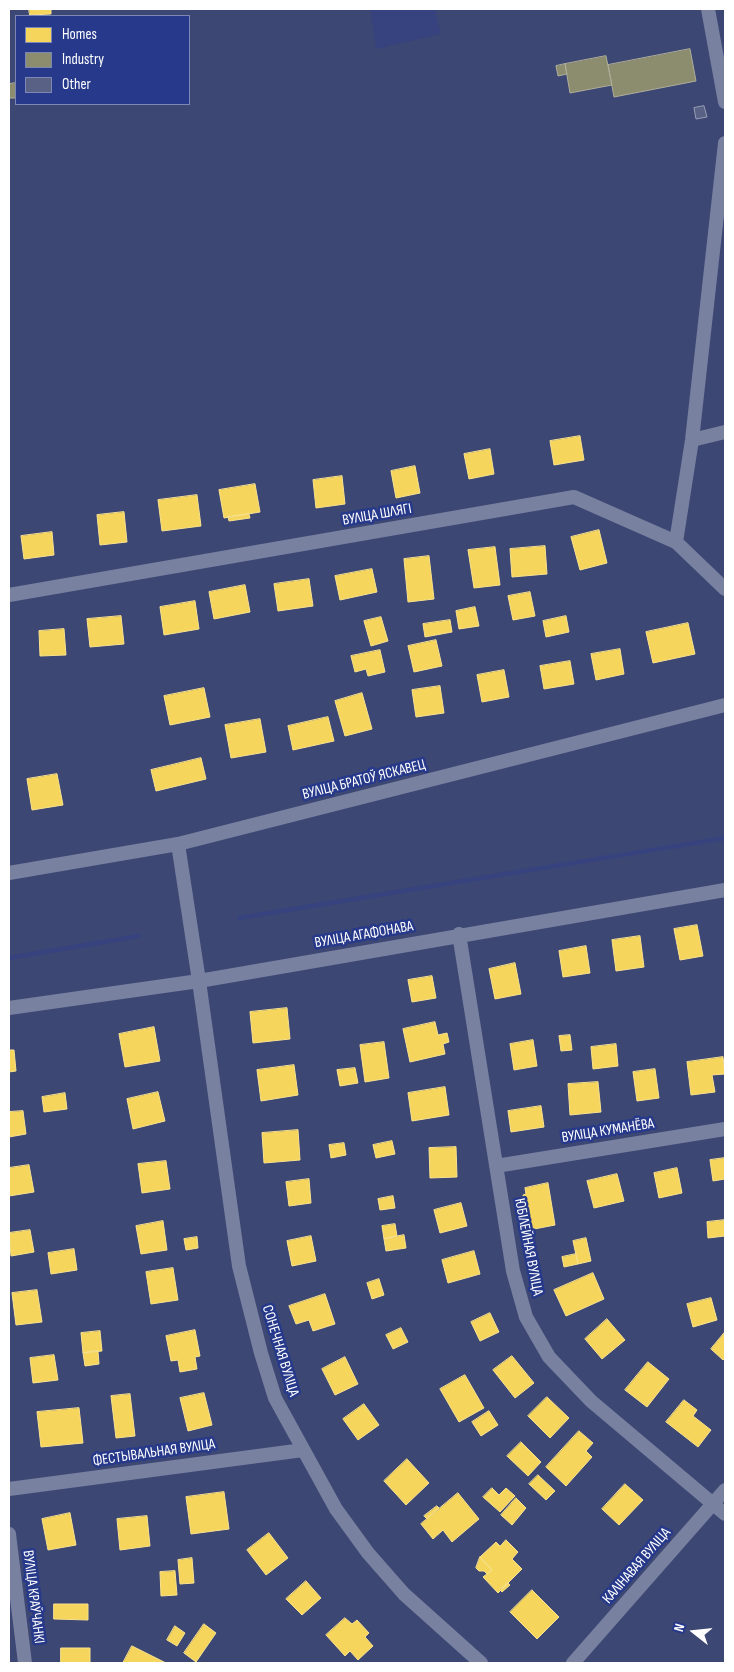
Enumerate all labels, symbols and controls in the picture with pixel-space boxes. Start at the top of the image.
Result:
legend [15,15,190,105]
text: Homes [62,25,97,44]
text: Industry [62,50,104,69]
text: Other [62,75,91,94]
street label: ВУЛІЦА ШЛЯГІ [341,500,413,530]
street label: ВУЛІЦА БРАТОЎ ЯСКАВЕЦ [301,756,427,804]
street label: ВУЛІЦА АГАФОНАВА [313,917,415,953]
street label: ВУЛІЦА КУМАНЁВА [560,1115,656,1147]
street label: ЮБІЛЕЙНАЯ ВУЛІЦА [510,1197,546,1297]
street label: СОНЕЧНАЯ ВУЛІЦА [258,1303,302,1399]
street label: ФЕСТЫВАЛЬНАЯ ВУЛІЦА [92,1435,216,1471]
street label: КАЛІНАВАЯ ВУЛІЦА [599,1524,675,1608]
street label: ВУЛІЦА КРАЎЧАНКІ [18,1549,48,1645]
north arrow [669,1607,719,1657]
text: N [670,1622,688,1634]

